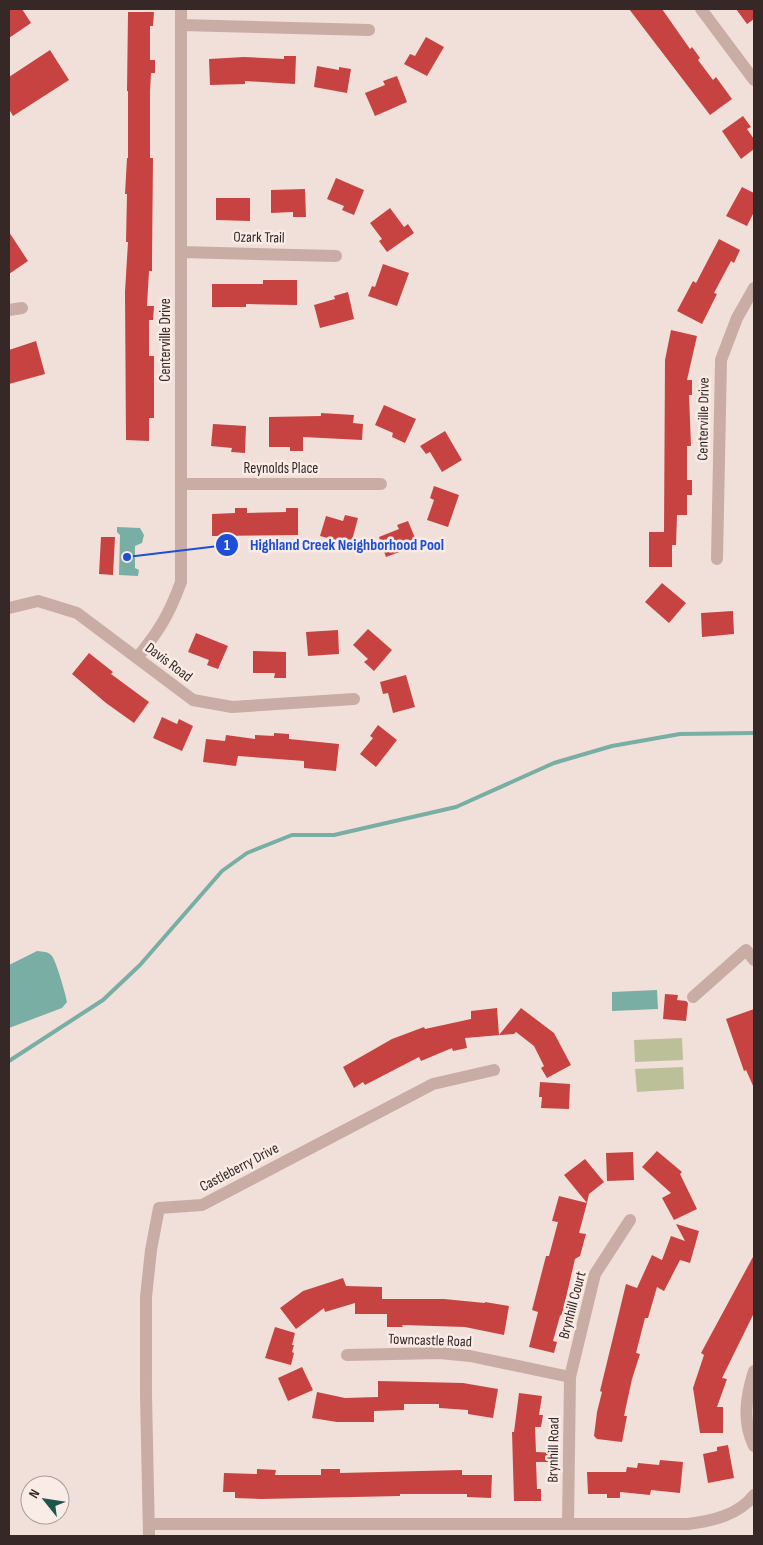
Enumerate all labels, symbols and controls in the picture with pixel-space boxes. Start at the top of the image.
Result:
street label: Ozark Trail [233,228,285,247]
street label: Centerville Drive [156,298,175,382]
street label: Centerville Drive [693,377,714,461]
street label: Reynolds Place [244,459,318,478]
callout: Highland Creek Neighborhood Pool [215,529,454,560]
text: 1 [224,536,230,555]
text: Highland Creek Neighborhood Pool [250,536,444,555]
street label: Davis Road [141,638,196,686]
street label: Castleberry Drive [196,1139,282,1196]
street label: Brynhill Court [554,1269,591,1341]
street label: Towncastle Road [388,1330,472,1351]
street label: Brynhill Road [543,1417,564,1483]
north arrow [20,1475,70,1525]
text: N [25,1486,43,1501]

